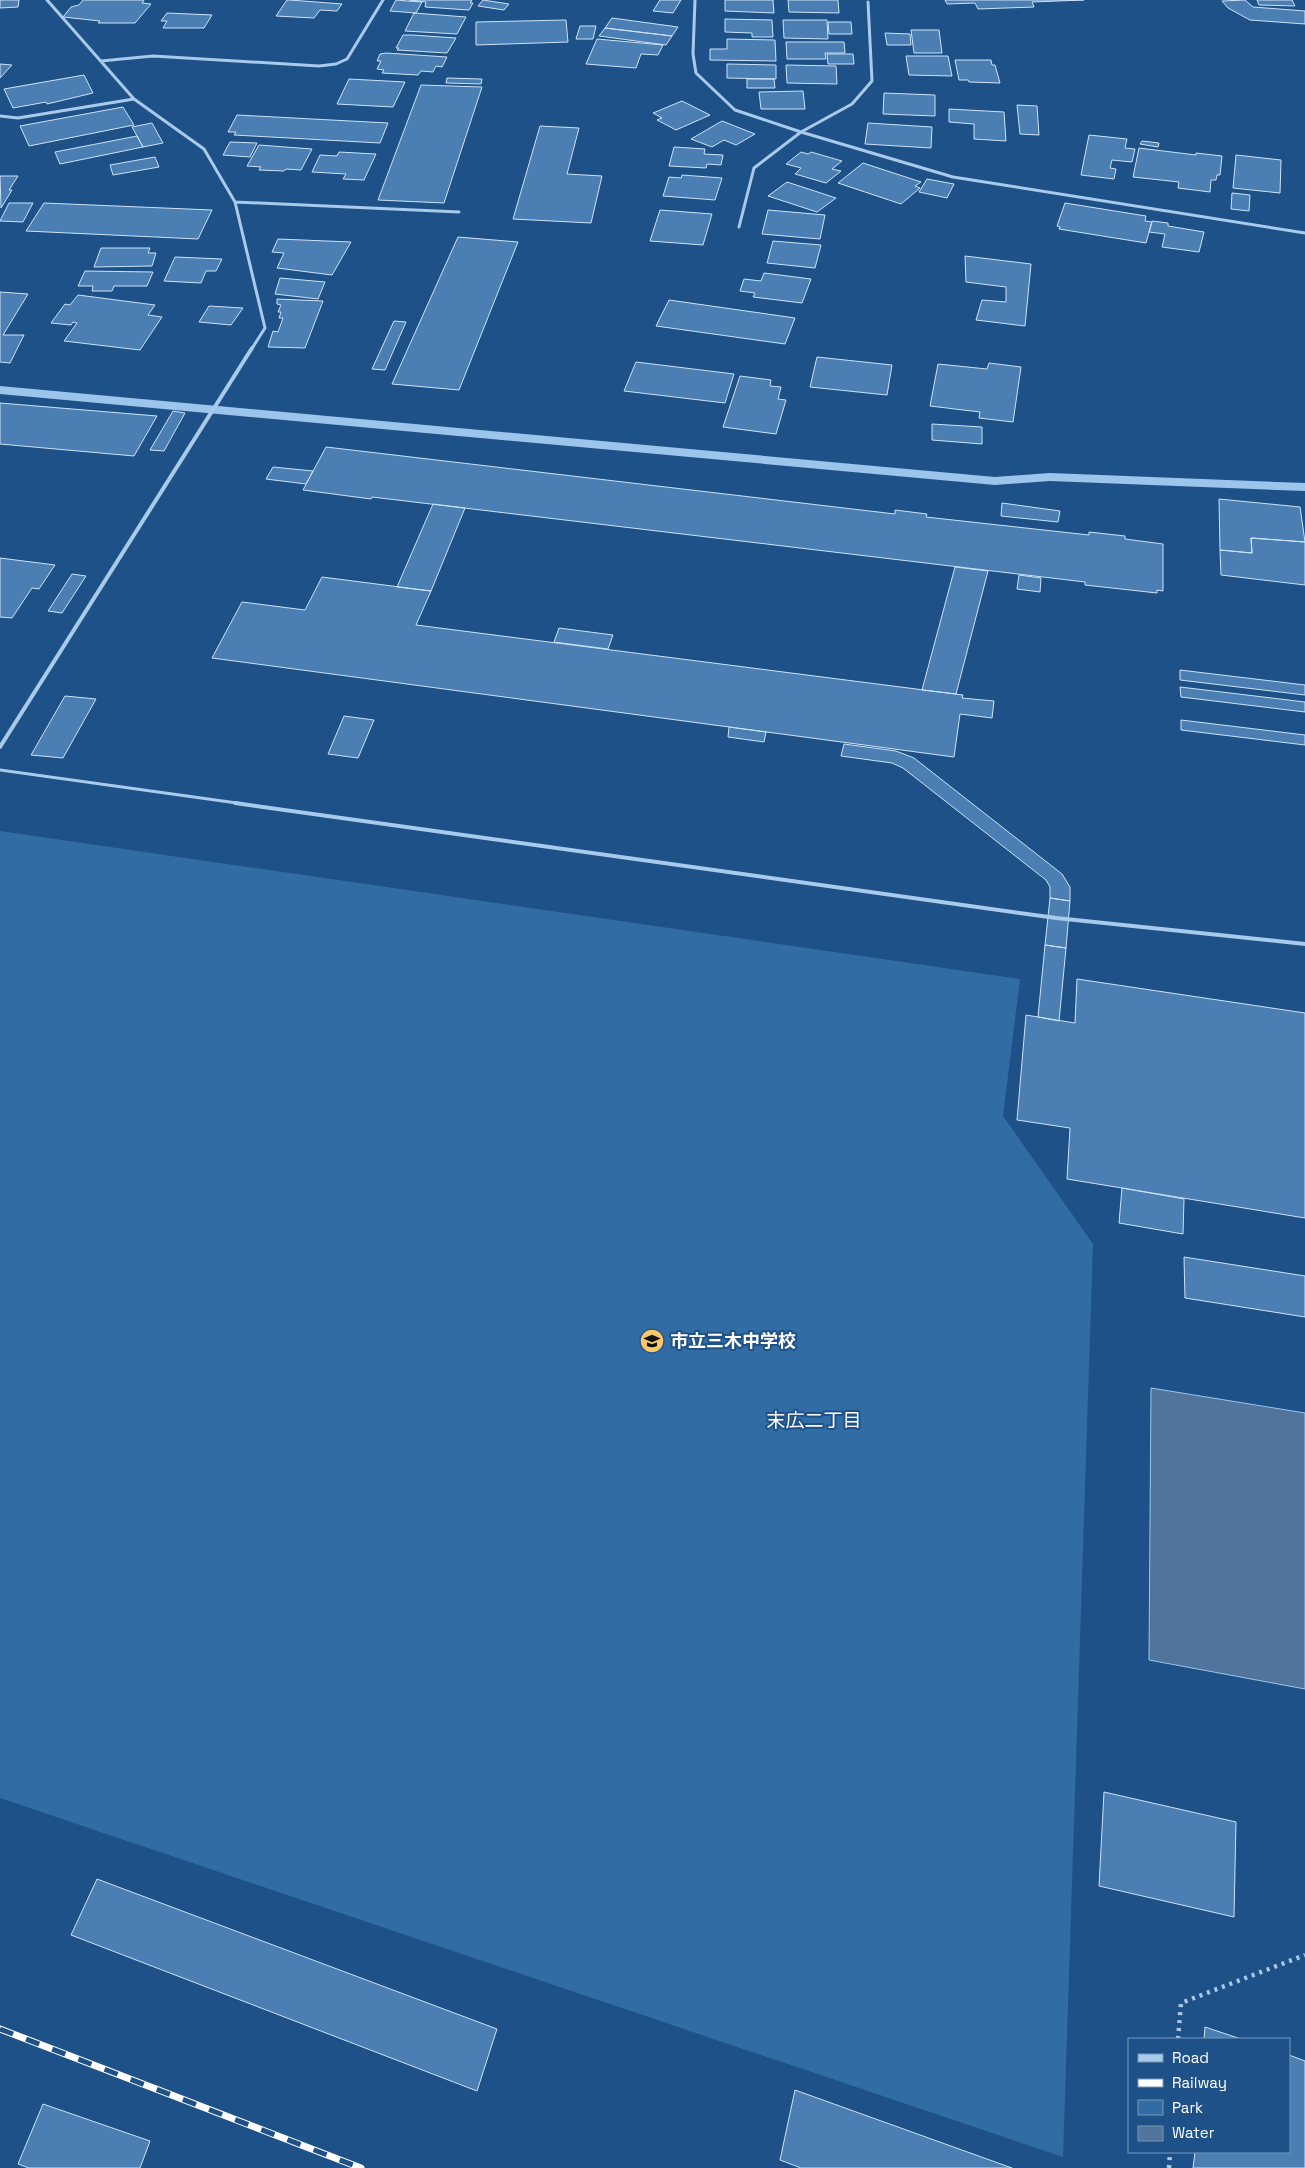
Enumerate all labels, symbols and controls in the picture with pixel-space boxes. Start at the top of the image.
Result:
school or university icon: 市立三木中学校 [639,1328,665,1354]
place label: 市立三木中学校 [670,1329,796,1352]
district label: 末広二丁目 [766,1408,862,1433]
legend [1128,2038,1290,2153]
text: Road [1172,2048,1209,2067]
text: Railway [1172,2073,1227,2092]
text: Park [1172,2098,1203,2117]
text: Water [1172,2123,1215,2142]

